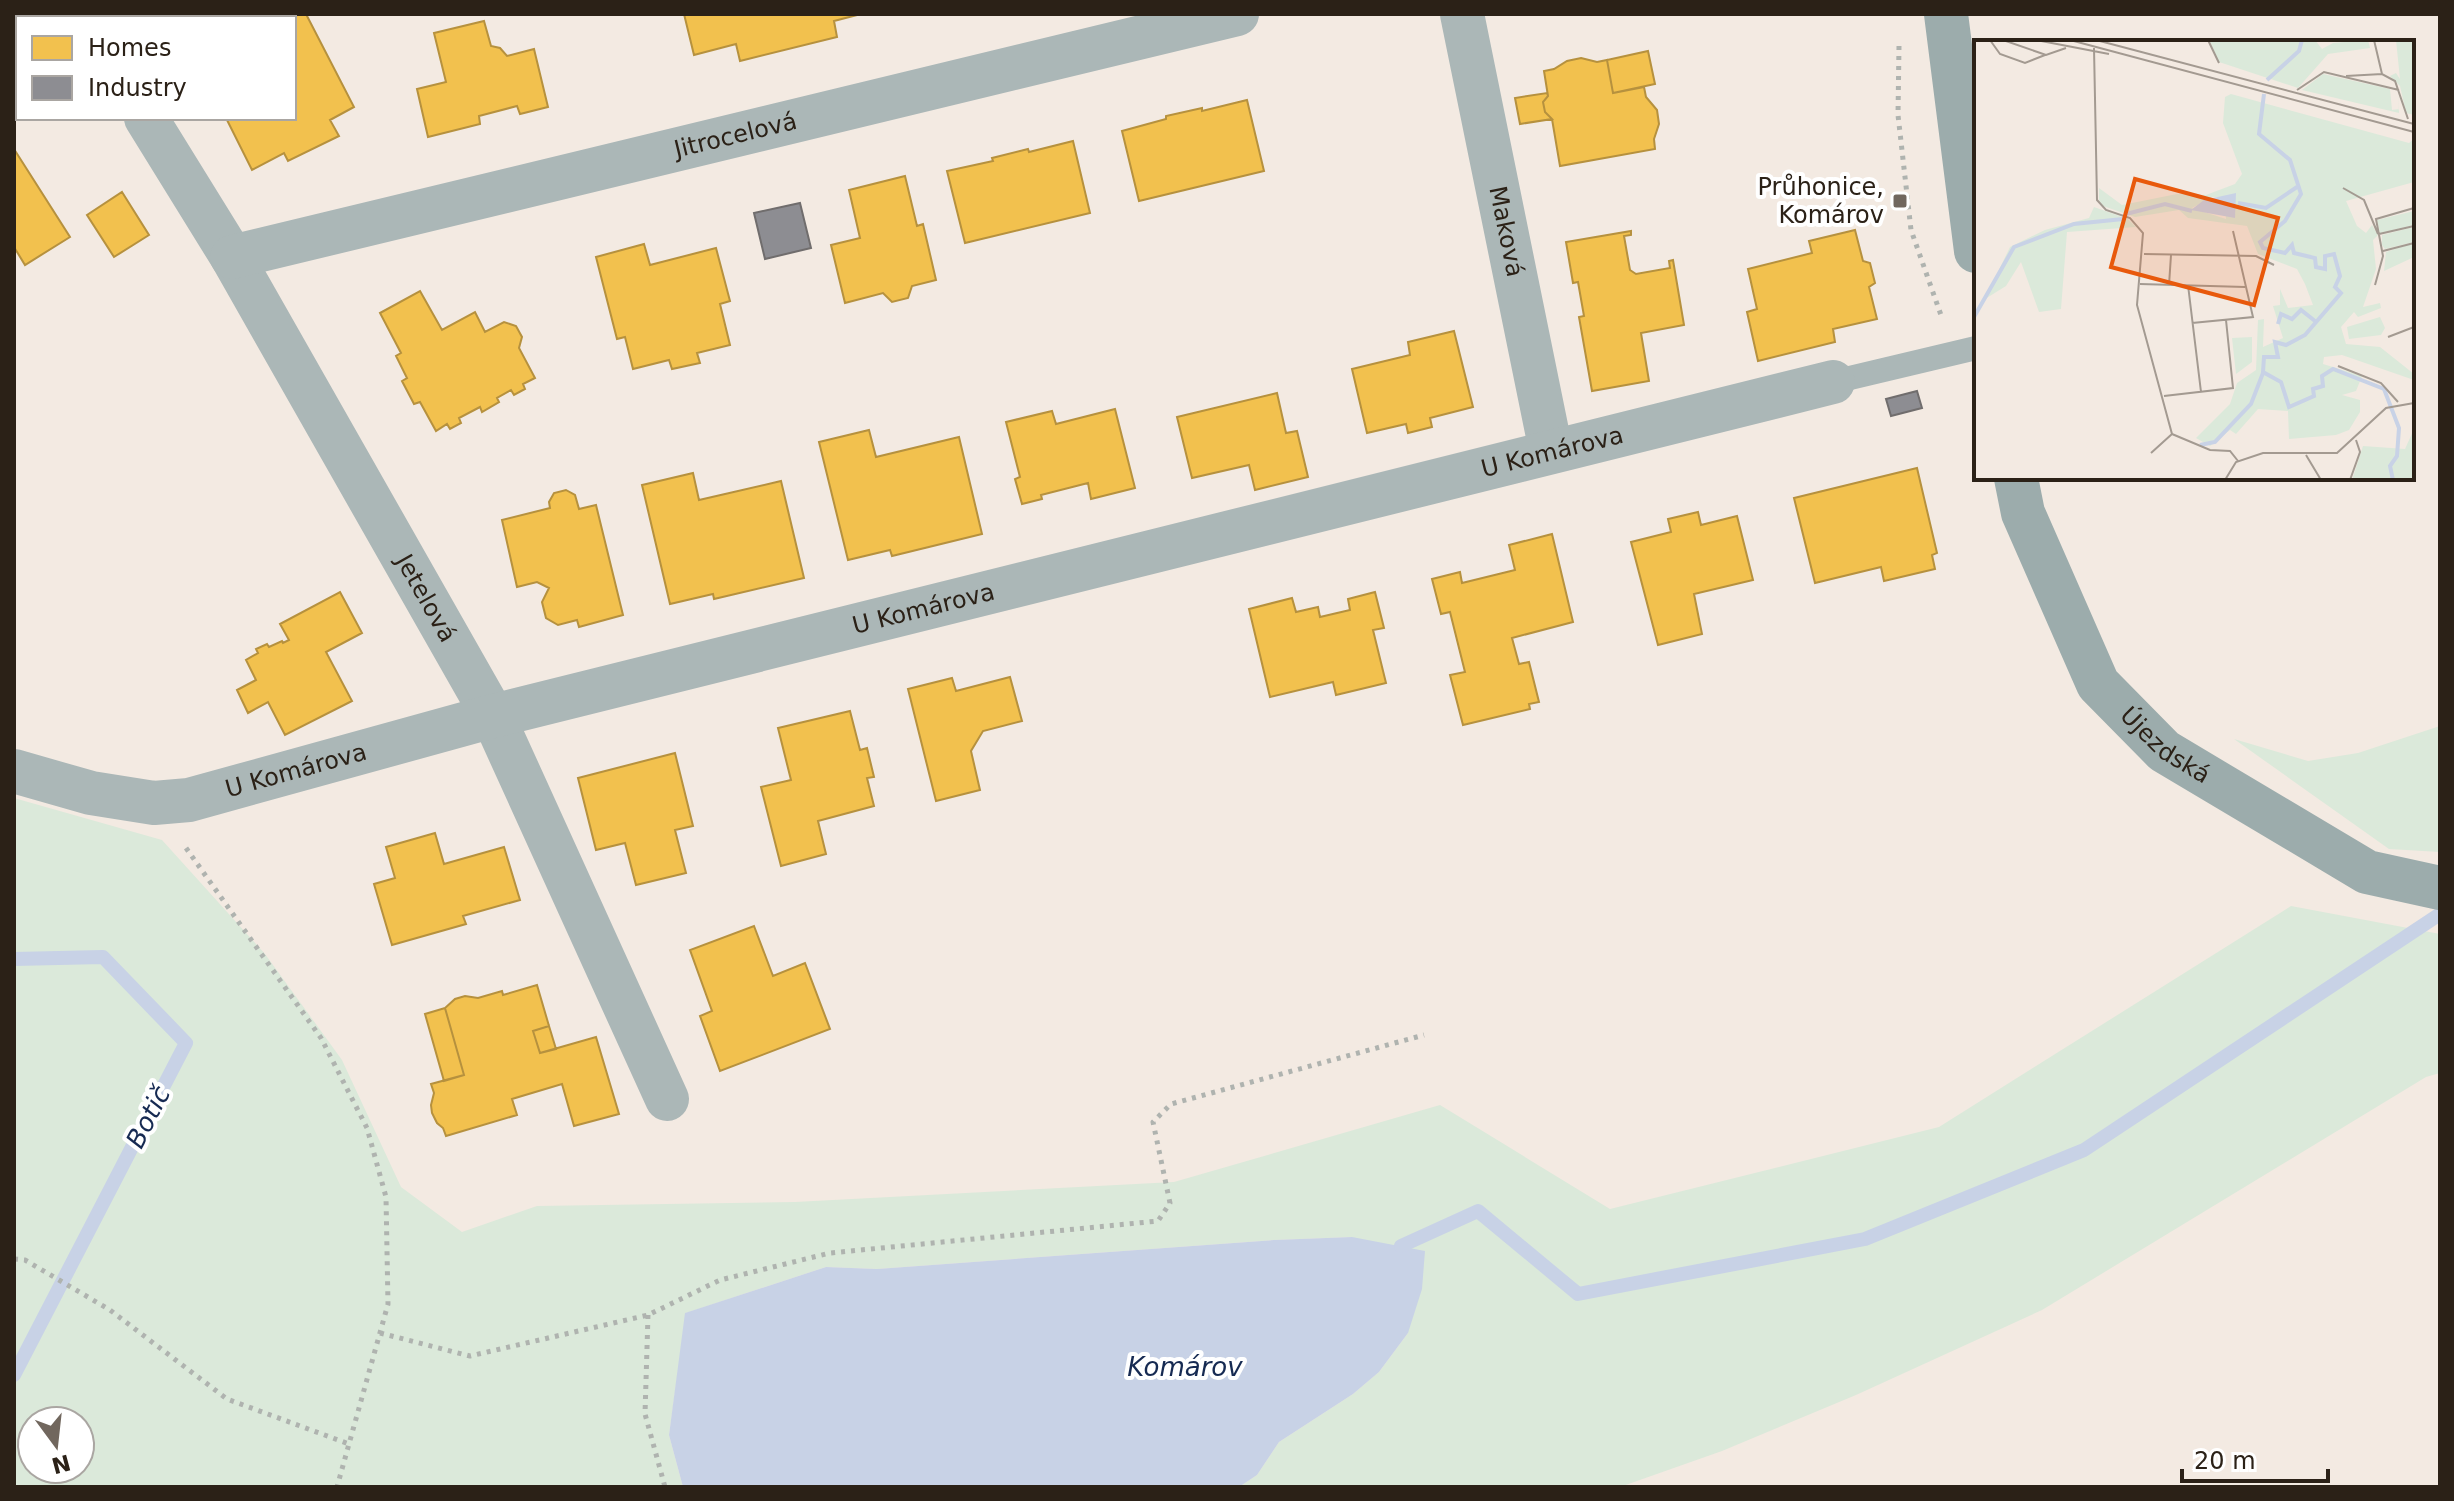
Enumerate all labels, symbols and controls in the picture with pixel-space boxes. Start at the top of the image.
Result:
legend [16,16,296,120]
text: Homes [88,34,171,62]
inset map [1974,40,2414,480]
text: Industry [88,74,187,102]
street label: Jitrocelová [669,107,800,164]
place label: Průhonice, Komárov [1758,173,1884,229]
street label: Maková [1483,184,1529,279]
marker: Průhonice, Komárov [1891,192,1909,210]
street label: U Komárova [1478,421,1626,483]
street label: Jetelová [389,548,462,647]
street label: U Komárova [849,578,997,640]
street label: Újezdská [2115,700,2215,789]
street label: U Komárova [222,738,370,803]
water label: Botič [120,1080,177,1153]
water label: Komárov [1127,1352,1243,1382]
north arrow [16,1405,96,1485]
scale bar [2182,1433,2328,1483]
text: 20 m [2194,1447,2256,1475]
text: N [49,1449,73,1478]

